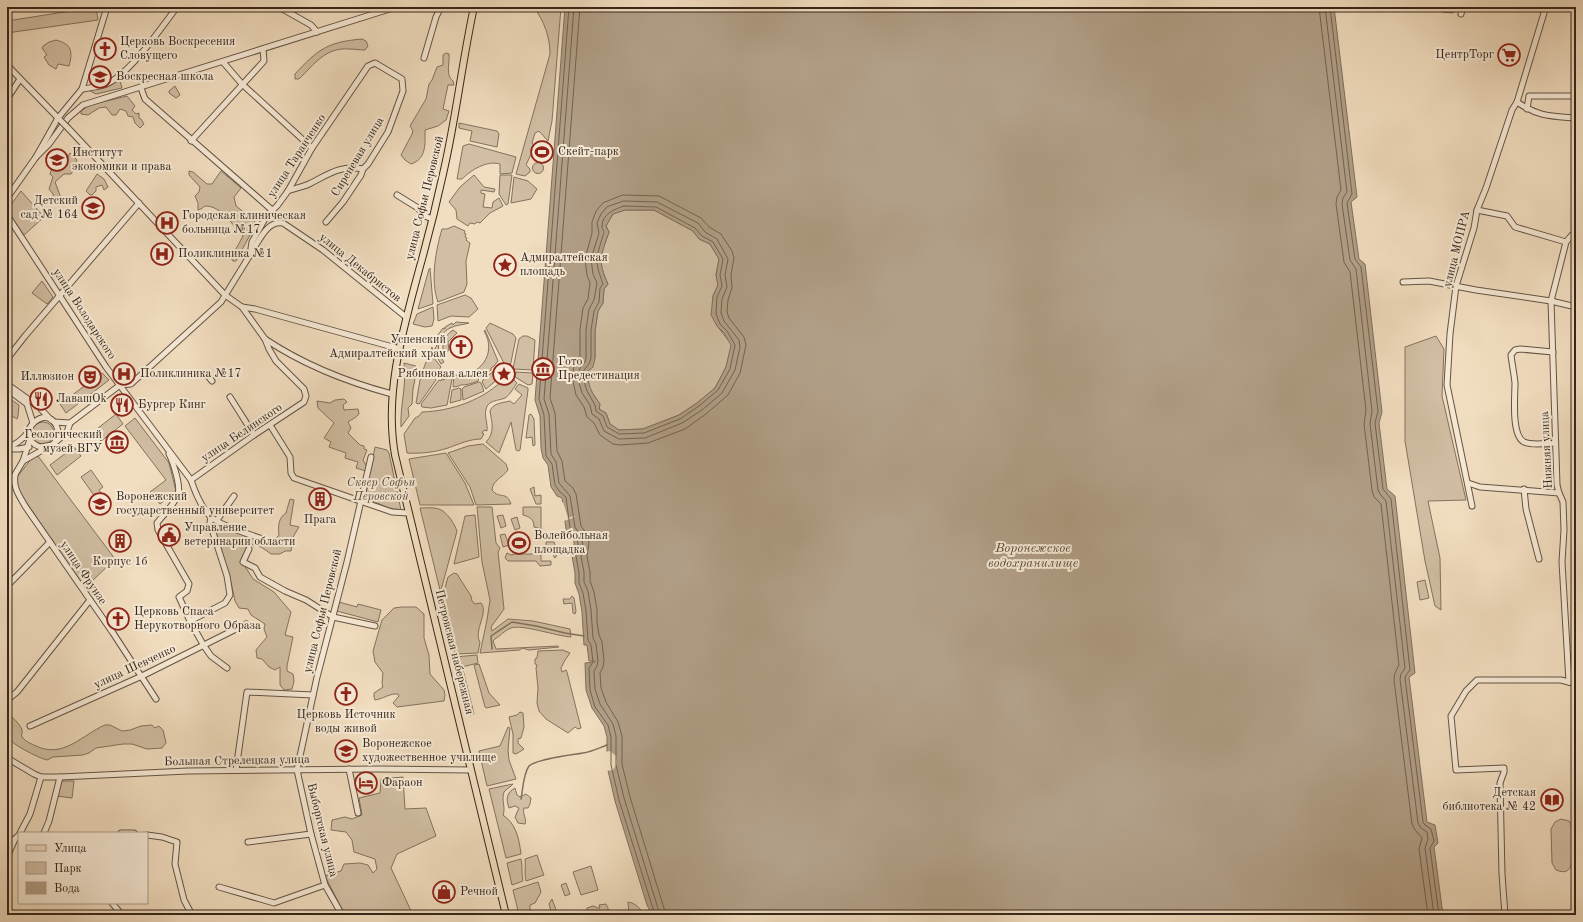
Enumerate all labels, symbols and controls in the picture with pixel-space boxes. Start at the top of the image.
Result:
church icon: Церковь Воскресения Словущего [92,36,118,62]
place label: Церковь Воскресения Словущего [120,36,235,62]
supermarket icon: ЦентрТорг [1496,42,1522,68]
place label: ЦентрТорг [1435,49,1494,61]
school or university icon: Воскресная школа [87,64,113,90]
place label: Воскресная школа [116,71,214,83]
street label: улица Таранченко [266,112,328,200]
street label: Сиреневая улица [330,115,386,199]
street label: улица Софьи Перовской [404,135,446,261]
sports icon: Скейт-парк [529,139,555,165]
place label: Скейт-парк [558,146,619,158]
school or university icon: Институт экономики и права [44,147,70,173]
place label: Институт экономики и права [72,147,171,173]
place label: Детский сад № 164 [21,195,78,221]
school or university icon: Детский сад № 164 [80,195,106,221]
street label: улица МОПРА [1442,209,1472,289]
hospital icon: Городская клиническая больница №17 [154,210,180,236]
place label: Городская клиническая больница №17 [182,210,306,236]
street label: улица Декабристов [317,231,403,305]
hospital icon: Поликлиника №1 [149,241,175,267]
place label: Поликлиника №1 [178,248,273,260]
place icon: Адмиралтейская площадь [492,252,518,278]
place label: Адмиралтейская площадь [520,252,608,278]
street label: улица Володарского [50,266,118,362]
place label: Успенский Адмиралтейский храм [329,334,446,360]
church icon: Успенский Адмиралтейский храм [448,334,474,360]
museum icon: Гото Предестинация [530,356,556,382]
place label: Гото Предестинация [558,356,640,382]
hospital icon: Поликлиника №17 [111,361,137,387]
place icon: Рябиновая аллея [491,361,517,387]
theatre icon: Иллюзион [77,364,103,390]
place label: Поликлиника №17 [140,368,242,380]
place label: Рябиновая аллея [398,368,488,380]
place label: Иллюзион [21,371,74,383]
restaurant icon: ЛавашOk [28,386,54,412]
restaurant icon: Бургер Кинг [109,392,135,418]
place label: ЛавашOk [56,393,107,405]
place label: Бургер Кинг [138,399,206,411]
street label: улица Белинского [199,401,285,465]
street label: Нижняя улица [1539,411,1555,489]
place label: Геологический музей ВГУ [24,429,102,455]
museum icon: Геологический музей ВГУ [104,429,130,455]
park label: Сквер Софьи Перовской [347,477,415,503]
building icon: Прага [307,486,333,512]
school or university icon: Воронежский государственный университет [87,491,113,517]
place label: Воронежский государственный университет [116,491,274,517]
place label: Прага [304,514,336,526]
public building icon: Управление ветеринарии области [156,522,182,548]
place label: Управление ветеринарии области [184,522,295,548]
building icon: Корпус 1б [107,528,133,554]
sports icon: Волейбольная площадка [506,530,532,556]
place label: Волейбольная площадка [534,530,608,556]
street label: улица Фрунзе [57,539,109,607]
water label: Воронежское водохранилище [988,542,1078,570]
street label: улица Софьи Перовской [302,548,344,674]
place label: Корпус 1б [93,556,147,568]
street label: Петровская набережная [433,588,475,716]
church icon: Церковь Спаса Нерукотворного Образа [105,606,131,632]
place label: Церковь Спаса Нерукотворного Образа [134,606,261,632]
street label: улица Шевченко [92,643,178,691]
church icon: Церковь Источник воды живой [333,681,359,707]
place label: Церковь Источник воды живой [296,709,396,735]
school or university icon: Воронежское художественное училище [333,738,359,764]
place label: Воронежское художественное училище [362,738,497,764]
street label: Большая Стрелецкая улица [164,754,310,768]
hotel icon: Фараон [353,770,379,796]
place label: Фараон [382,777,423,789]
street label: Выборгская улица [305,782,339,878]
place label: Детская библиотека № 42 [1443,787,1536,813]
library icon: Детская библиотека № 42 [1539,787,1565,813]
legend [18,832,148,904]
text: Улица [54,843,87,855]
text: Парк [54,863,82,875]
shop icon: Речной [431,879,457,905]
text: Вода [54,883,80,895]
place label: Речной [460,886,498,898]

